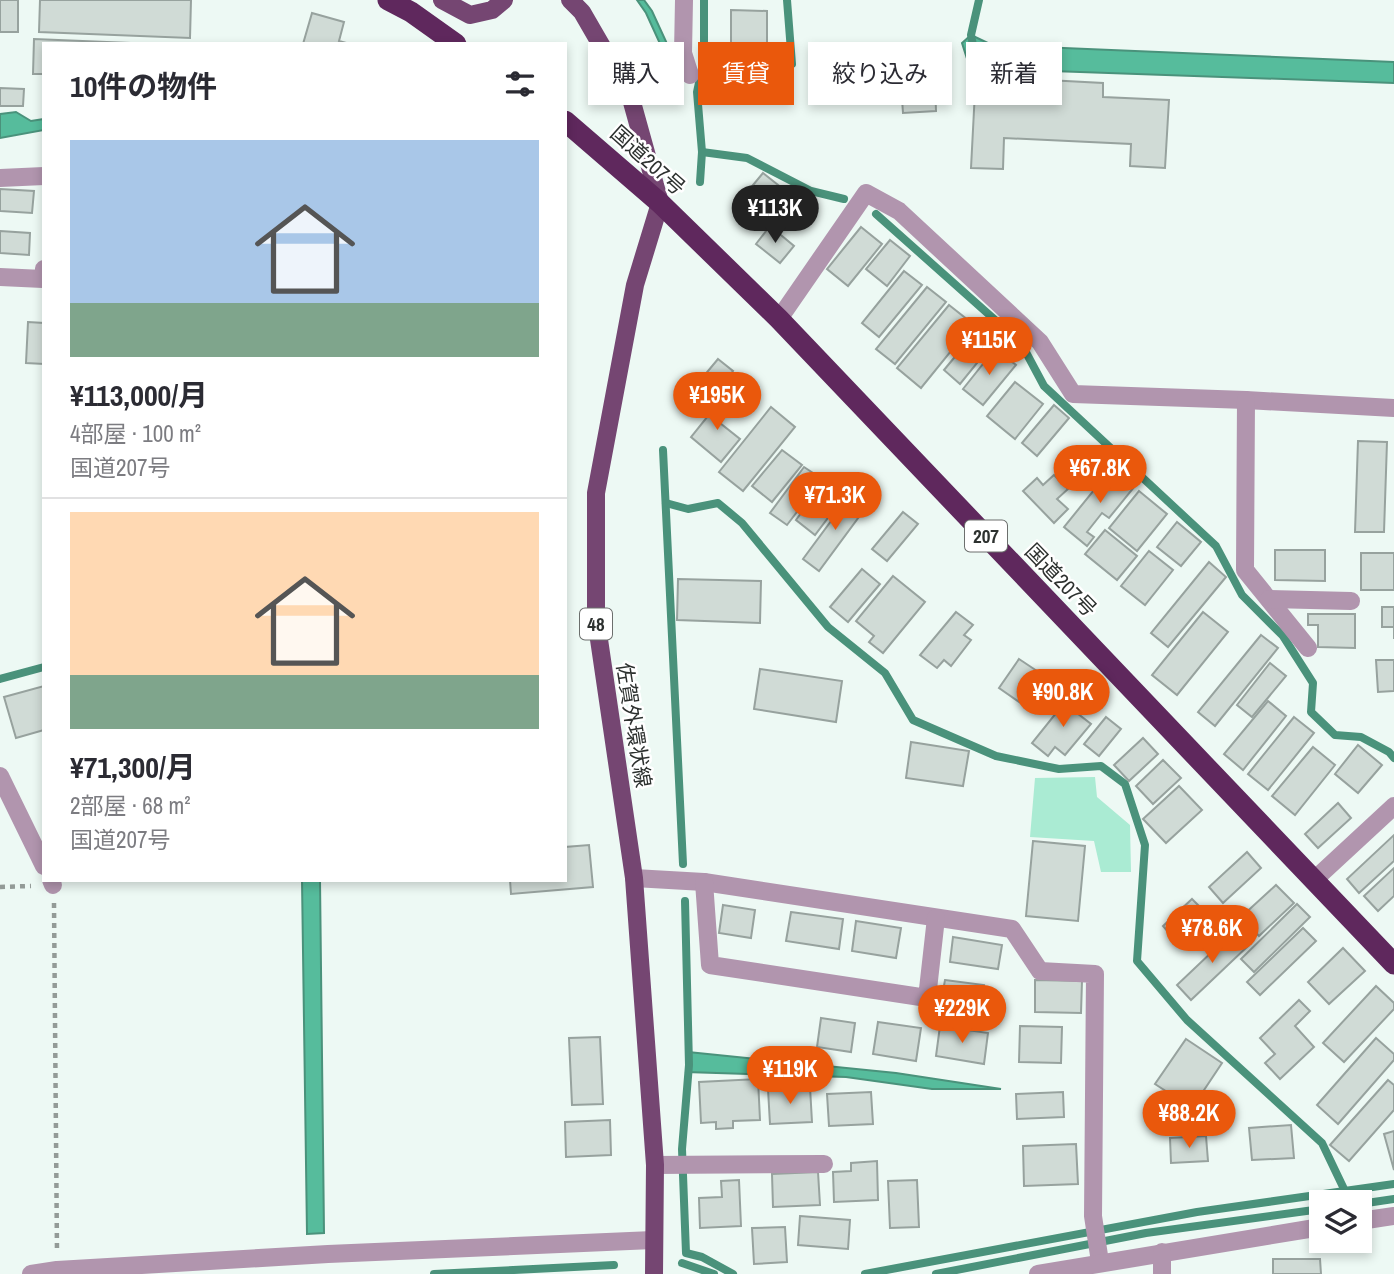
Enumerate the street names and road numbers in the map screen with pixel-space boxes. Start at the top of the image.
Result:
street label: 国道207号 [604,119,692,201]
road number: 207 [965,520,1007,552]
street label: 国道207号 [1019,537,1103,623]
road number: 48 [580,608,612,639]
street label: 佐賀外環状線 [610,661,658,789]

